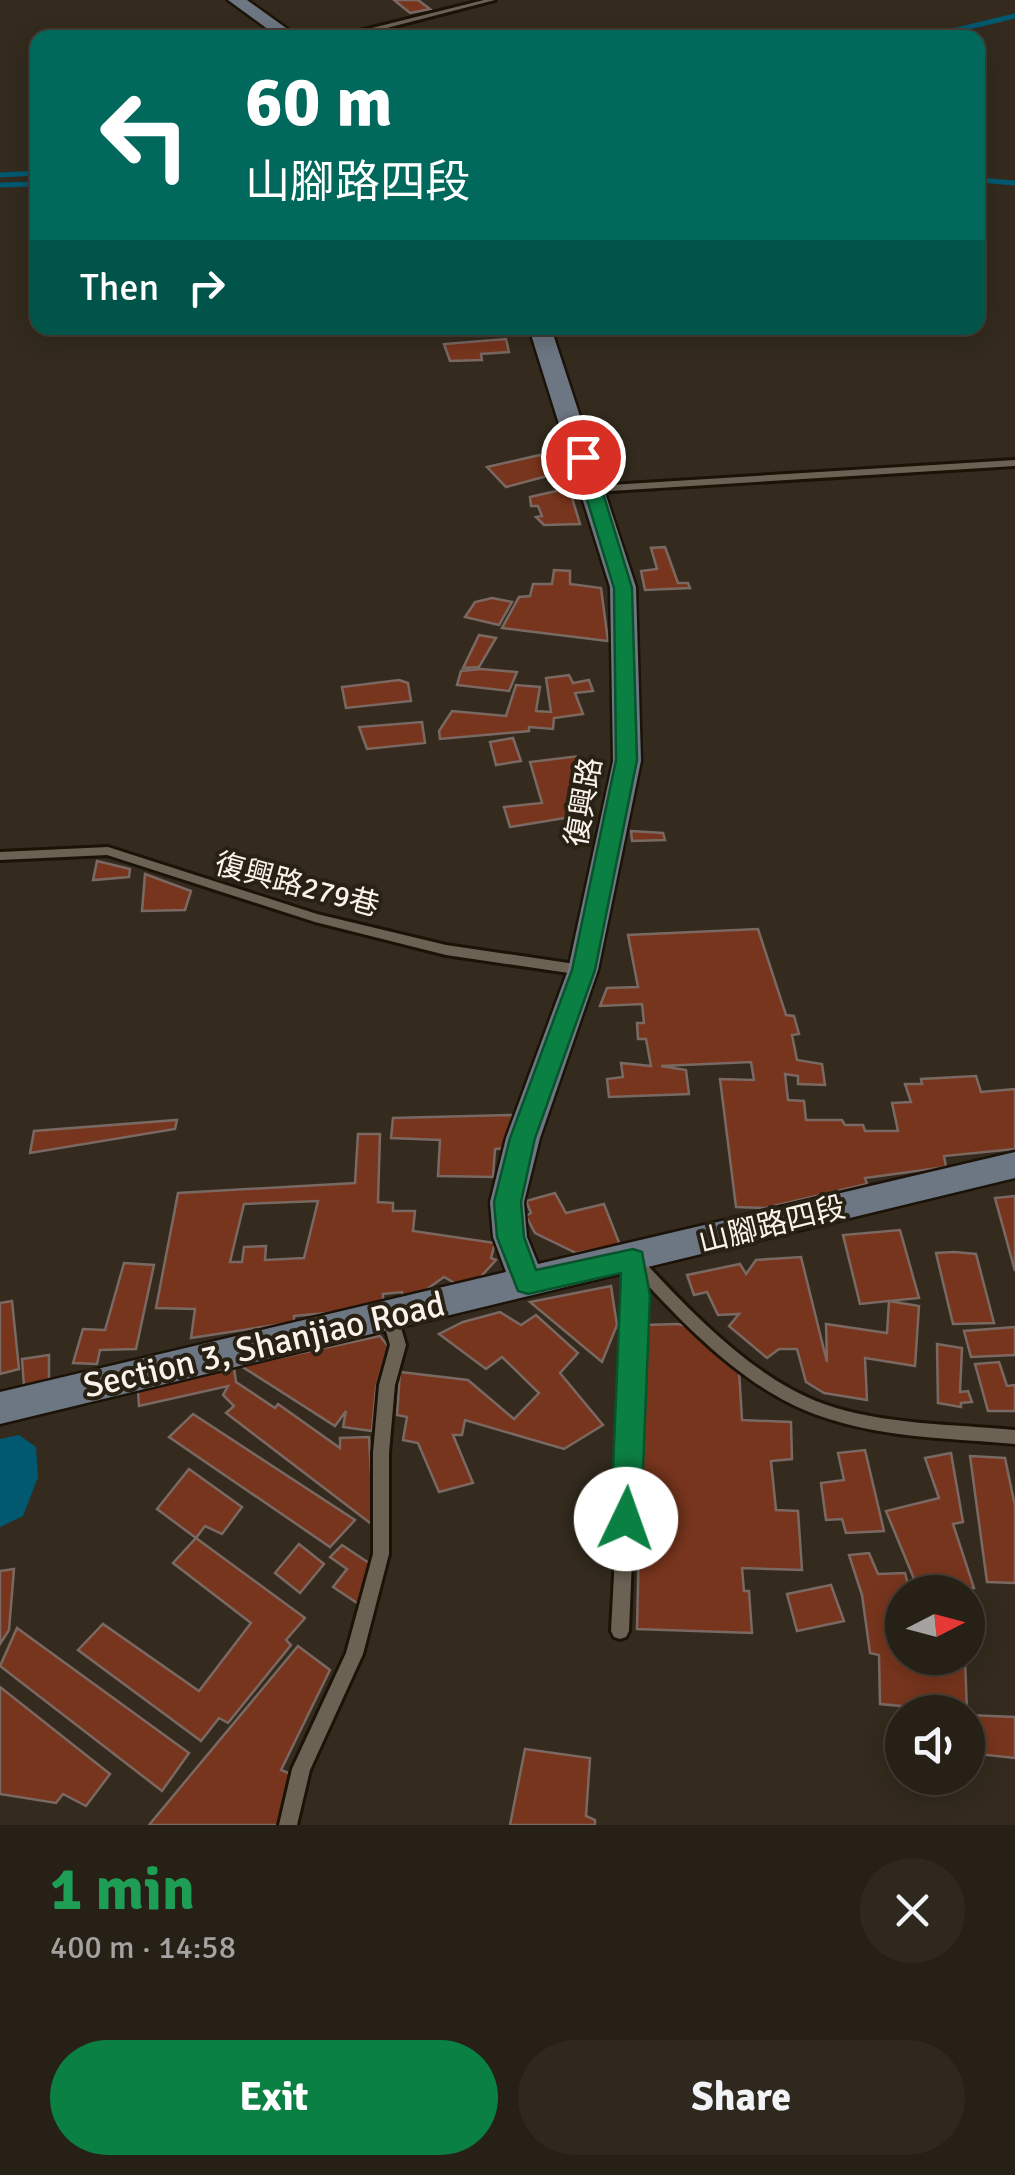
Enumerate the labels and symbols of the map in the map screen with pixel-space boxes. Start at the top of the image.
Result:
pin [541,415,626,500]
street label: 復興路 [558,754,610,850]
street label: 復興路279巷 [211,845,383,925]
street label: 山腳路四段 [695,1189,849,1261]
street label: Section 3, Shanjiao Road [79,1282,449,1408]
position arrow [574,1467,678,1571]
north arrow [885,1575,985,1675]

